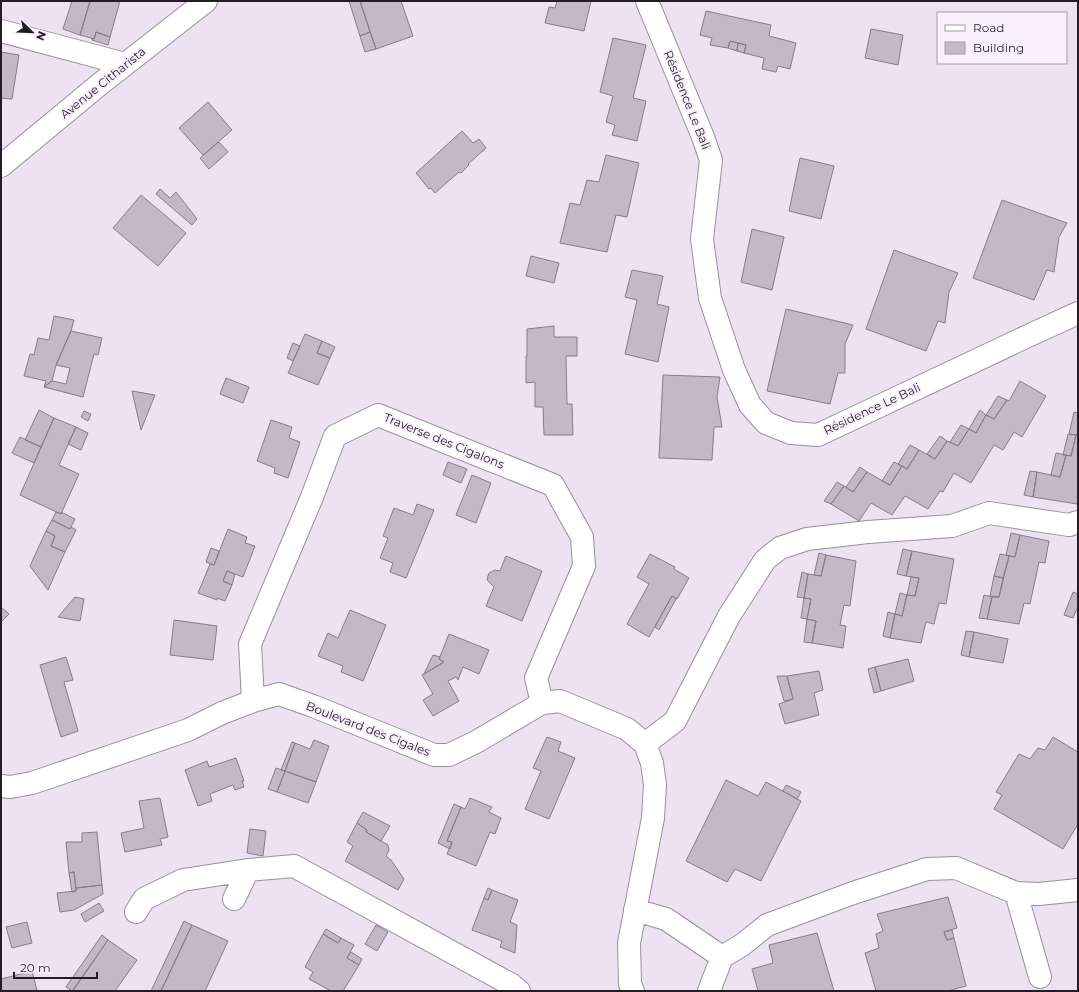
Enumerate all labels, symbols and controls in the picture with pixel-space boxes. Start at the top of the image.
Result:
north arrow [12,12,52,52]
legend [937,12,1067,64]
text: Road [973,20,1004,35]
text: N [33,29,49,43]
text: Building [973,40,1024,55]
street label: Avenue Citharista [57,44,148,122]
street label: Résidence Le Bali [661,48,714,152]
street label: Résidence Le Bali [821,379,923,438]
street label: Traverse des Cigalons [382,409,507,472]
street label: Boulevard des Cigales [304,698,433,759]
scale bar [14,954,97,980]
text: 20 m [20,960,51,975]

